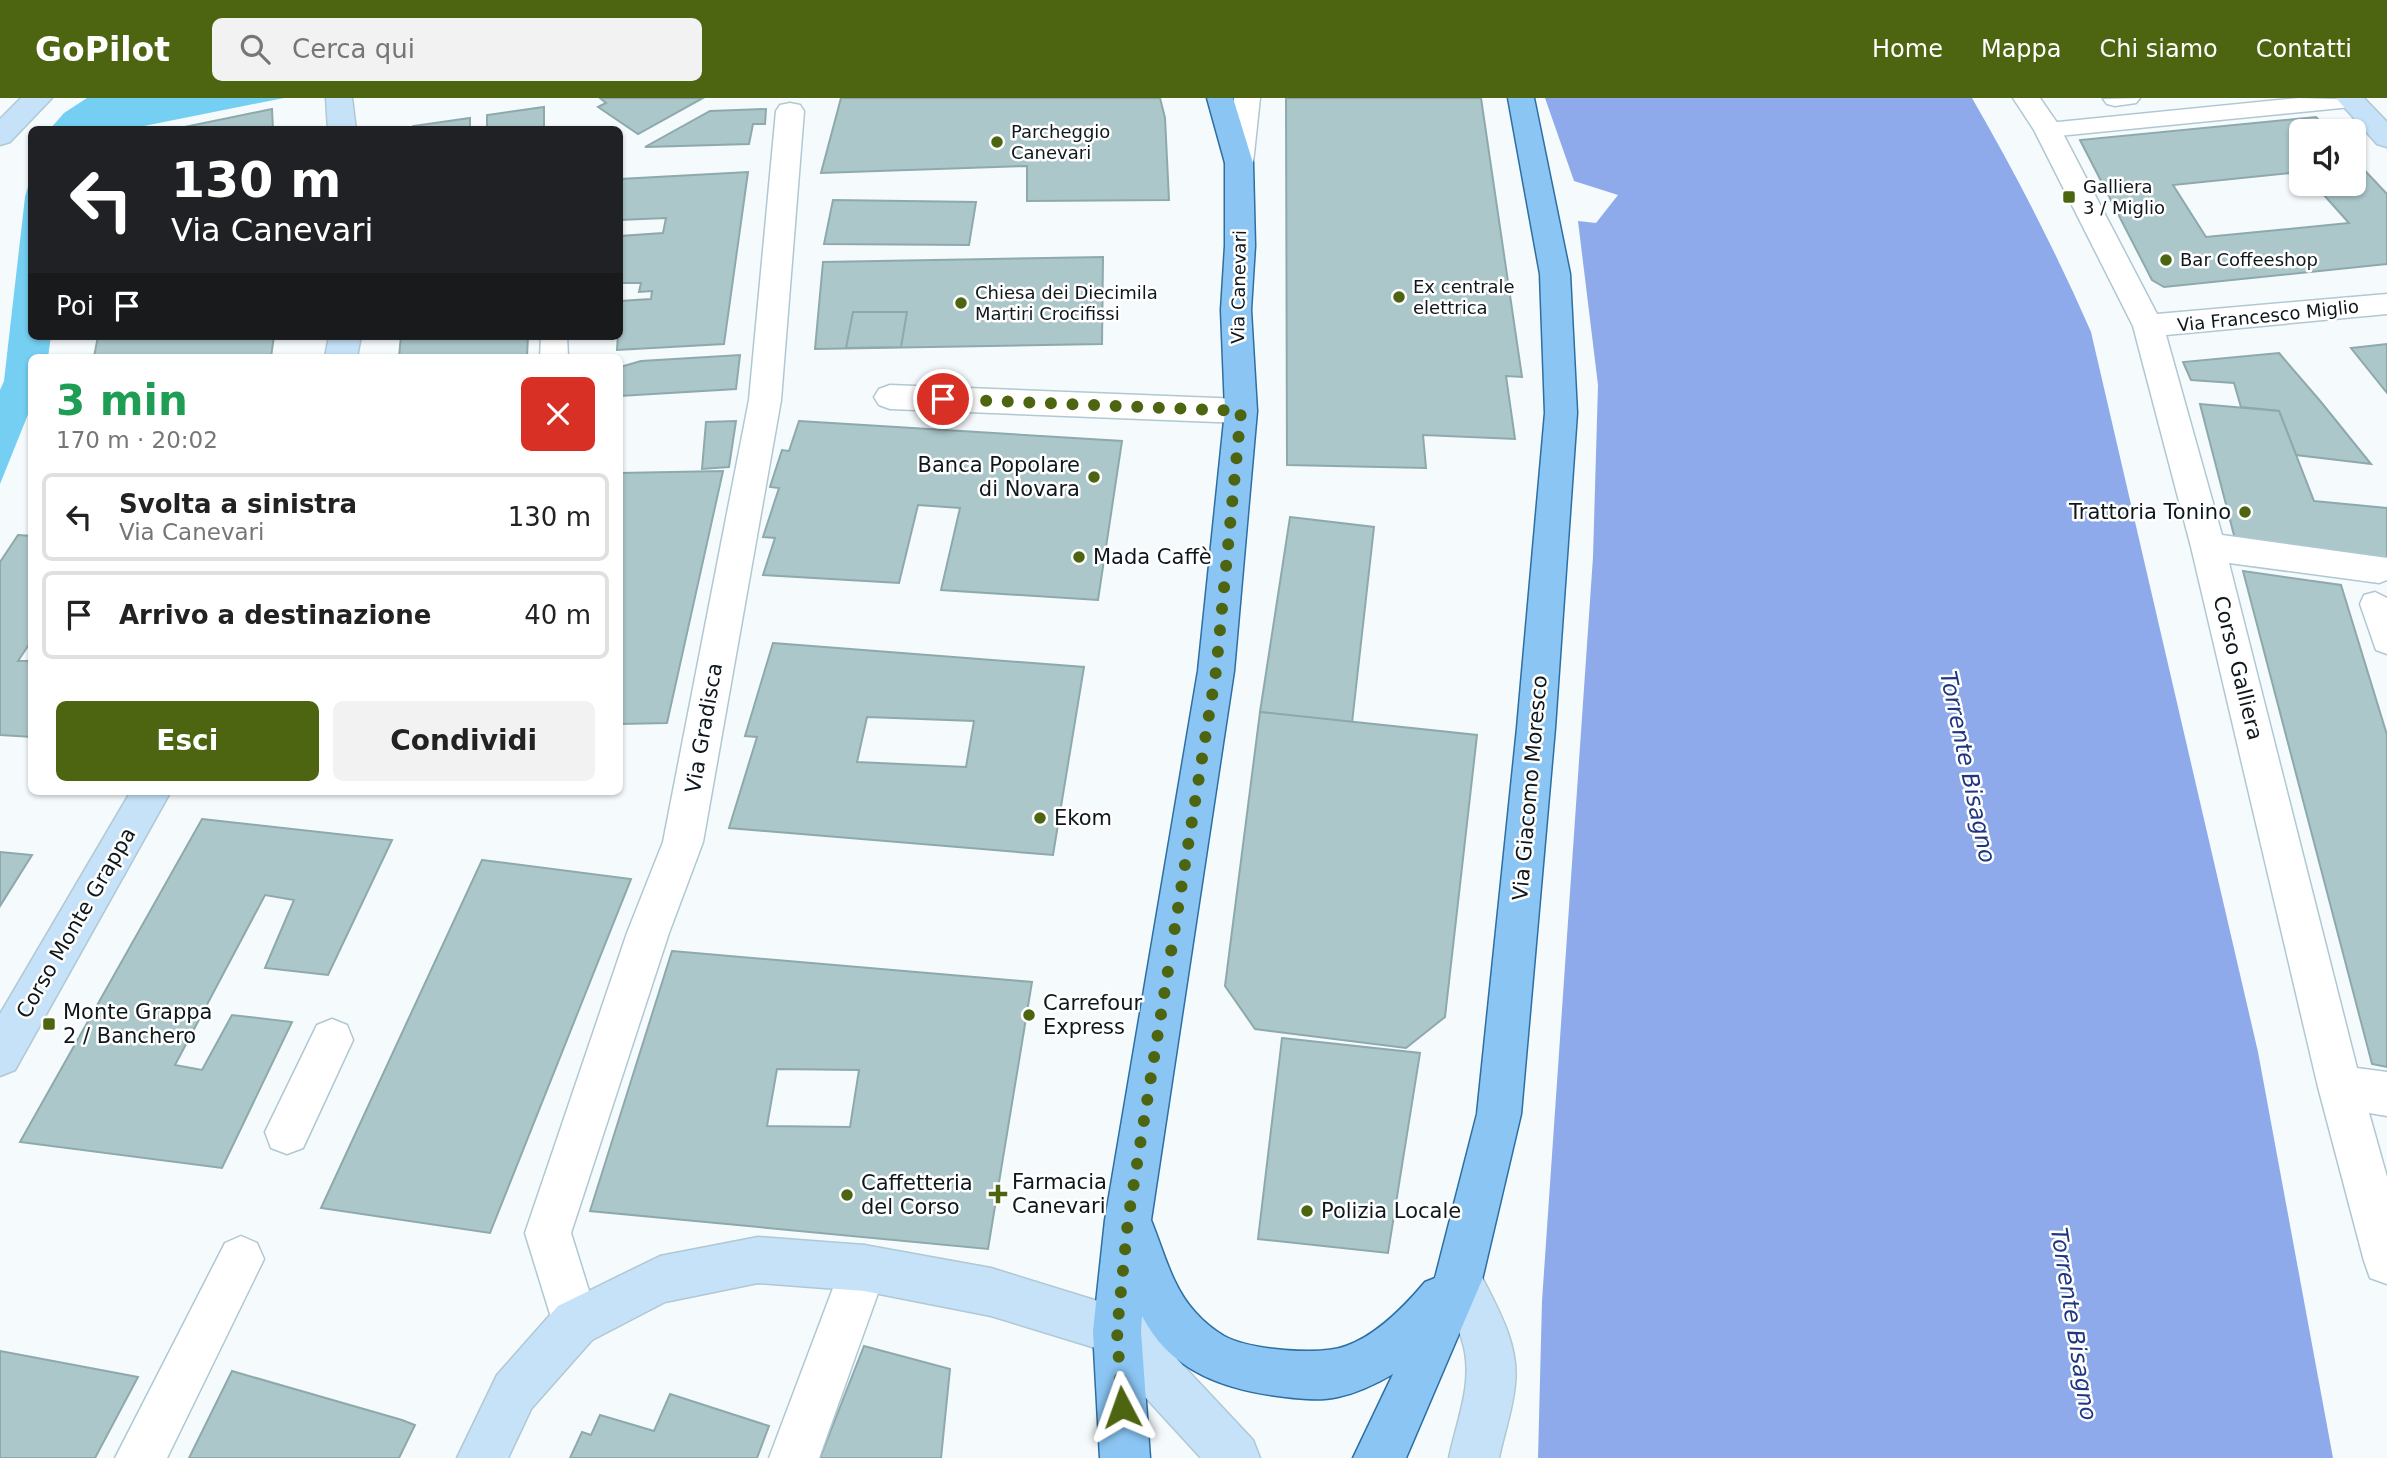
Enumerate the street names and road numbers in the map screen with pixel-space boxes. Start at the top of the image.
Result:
street label: Via Canevari [1227,230,1250,344]
street label: Via Francesco Miglio [2176,296,2360,335]
street label: Corso Galliera [2208,593,2268,743]
street label: Via Gradisca [681,661,727,795]
street label: Via Giacomo Moresco [1508,674,1552,902]
street label: Corso Monte Grappa [12,823,140,1023]

